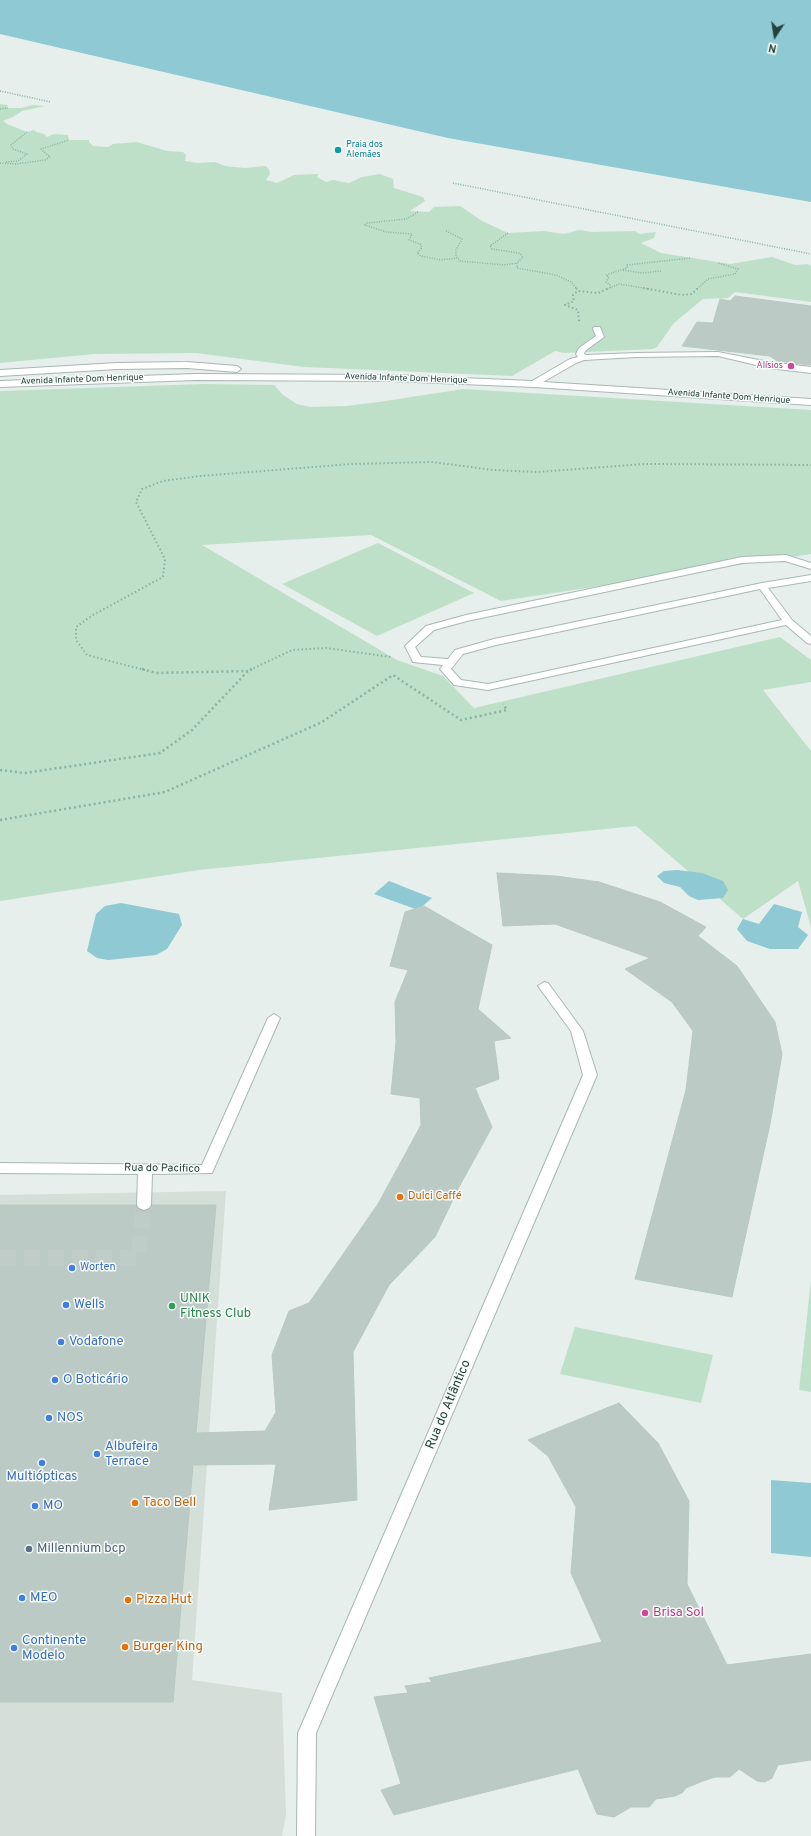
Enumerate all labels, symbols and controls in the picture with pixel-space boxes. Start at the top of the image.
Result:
north arrow [755,16,795,56]
text: N [767,40,778,55]
place label: Praia dos Alemães [346,140,383,161]
marker: Praia dos Alemães [333,145,343,155]
place label: Alísios [757,361,783,371]
marker: Alísios [786,361,796,371]
street label: Avenida Infante Dom Henrique [344,371,468,387]
street label: Avenida Infante Dom Henrique [20,372,144,388]
street label: Avenida Infante Dom Henrique [667,387,791,407]
street label: Rua do Pacifico [124,1162,200,1176]
place label: Dulci Caffé [408,1190,462,1204]
marker: Dulci Caffé [395,1192,405,1202]
place label: Worten [80,1261,116,1275]
marker: Worten [67,1263,77,1273]
place label: UNIK Fitness Club [180,1291,251,1322]
place label: Wells [74,1297,105,1313]
marker: Wells [61,1300,71,1310]
marker: UNIK Fitness Club [167,1301,177,1311]
place label: Vodafone [69,1334,124,1350]
marker: Vodafone [56,1337,66,1347]
street label: Rua do Atlântico [423,1358,475,1452]
place label: O Boticário [63,1372,128,1388]
marker: O Boticário [50,1375,60,1385]
place label: NOS [57,1410,83,1426]
marker: NOS [44,1413,54,1423]
place label: Albufeira Terrace [105,1439,158,1470]
marker: Albufeira Terrace [92,1449,102,1459]
marker: Multiópticas [37,1458,47,1468]
place label: Multiópticas [7,1469,77,1485]
place label: Taco Bell [143,1495,196,1511]
place label: MO [43,1498,63,1514]
marker: Taco Bell [130,1498,140,1508]
marker: MO [30,1501,40,1511]
place label: Millennium bcp [37,1541,126,1557]
marker: Millennium bcp [24,1544,34,1554]
place label: MEO [30,1590,57,1606]
place label: Pizza Hut [136,1592,192,1608]
marker: MEO [17,1593,27,1603]
marker: Pizza Hut [123,1595,133,1605]
place label: Brisa Sol [653,1605,704,1621]
marker: Brisa Sol [640,1608,650,1618]
place label: Continente Modelo [22,1633,86,1664]
place label: Burger King [133,1639,203,1655]
marker: Burger King [120,1642,130,1652]
marker: Continente Modelo [9,1643,19,1653]

